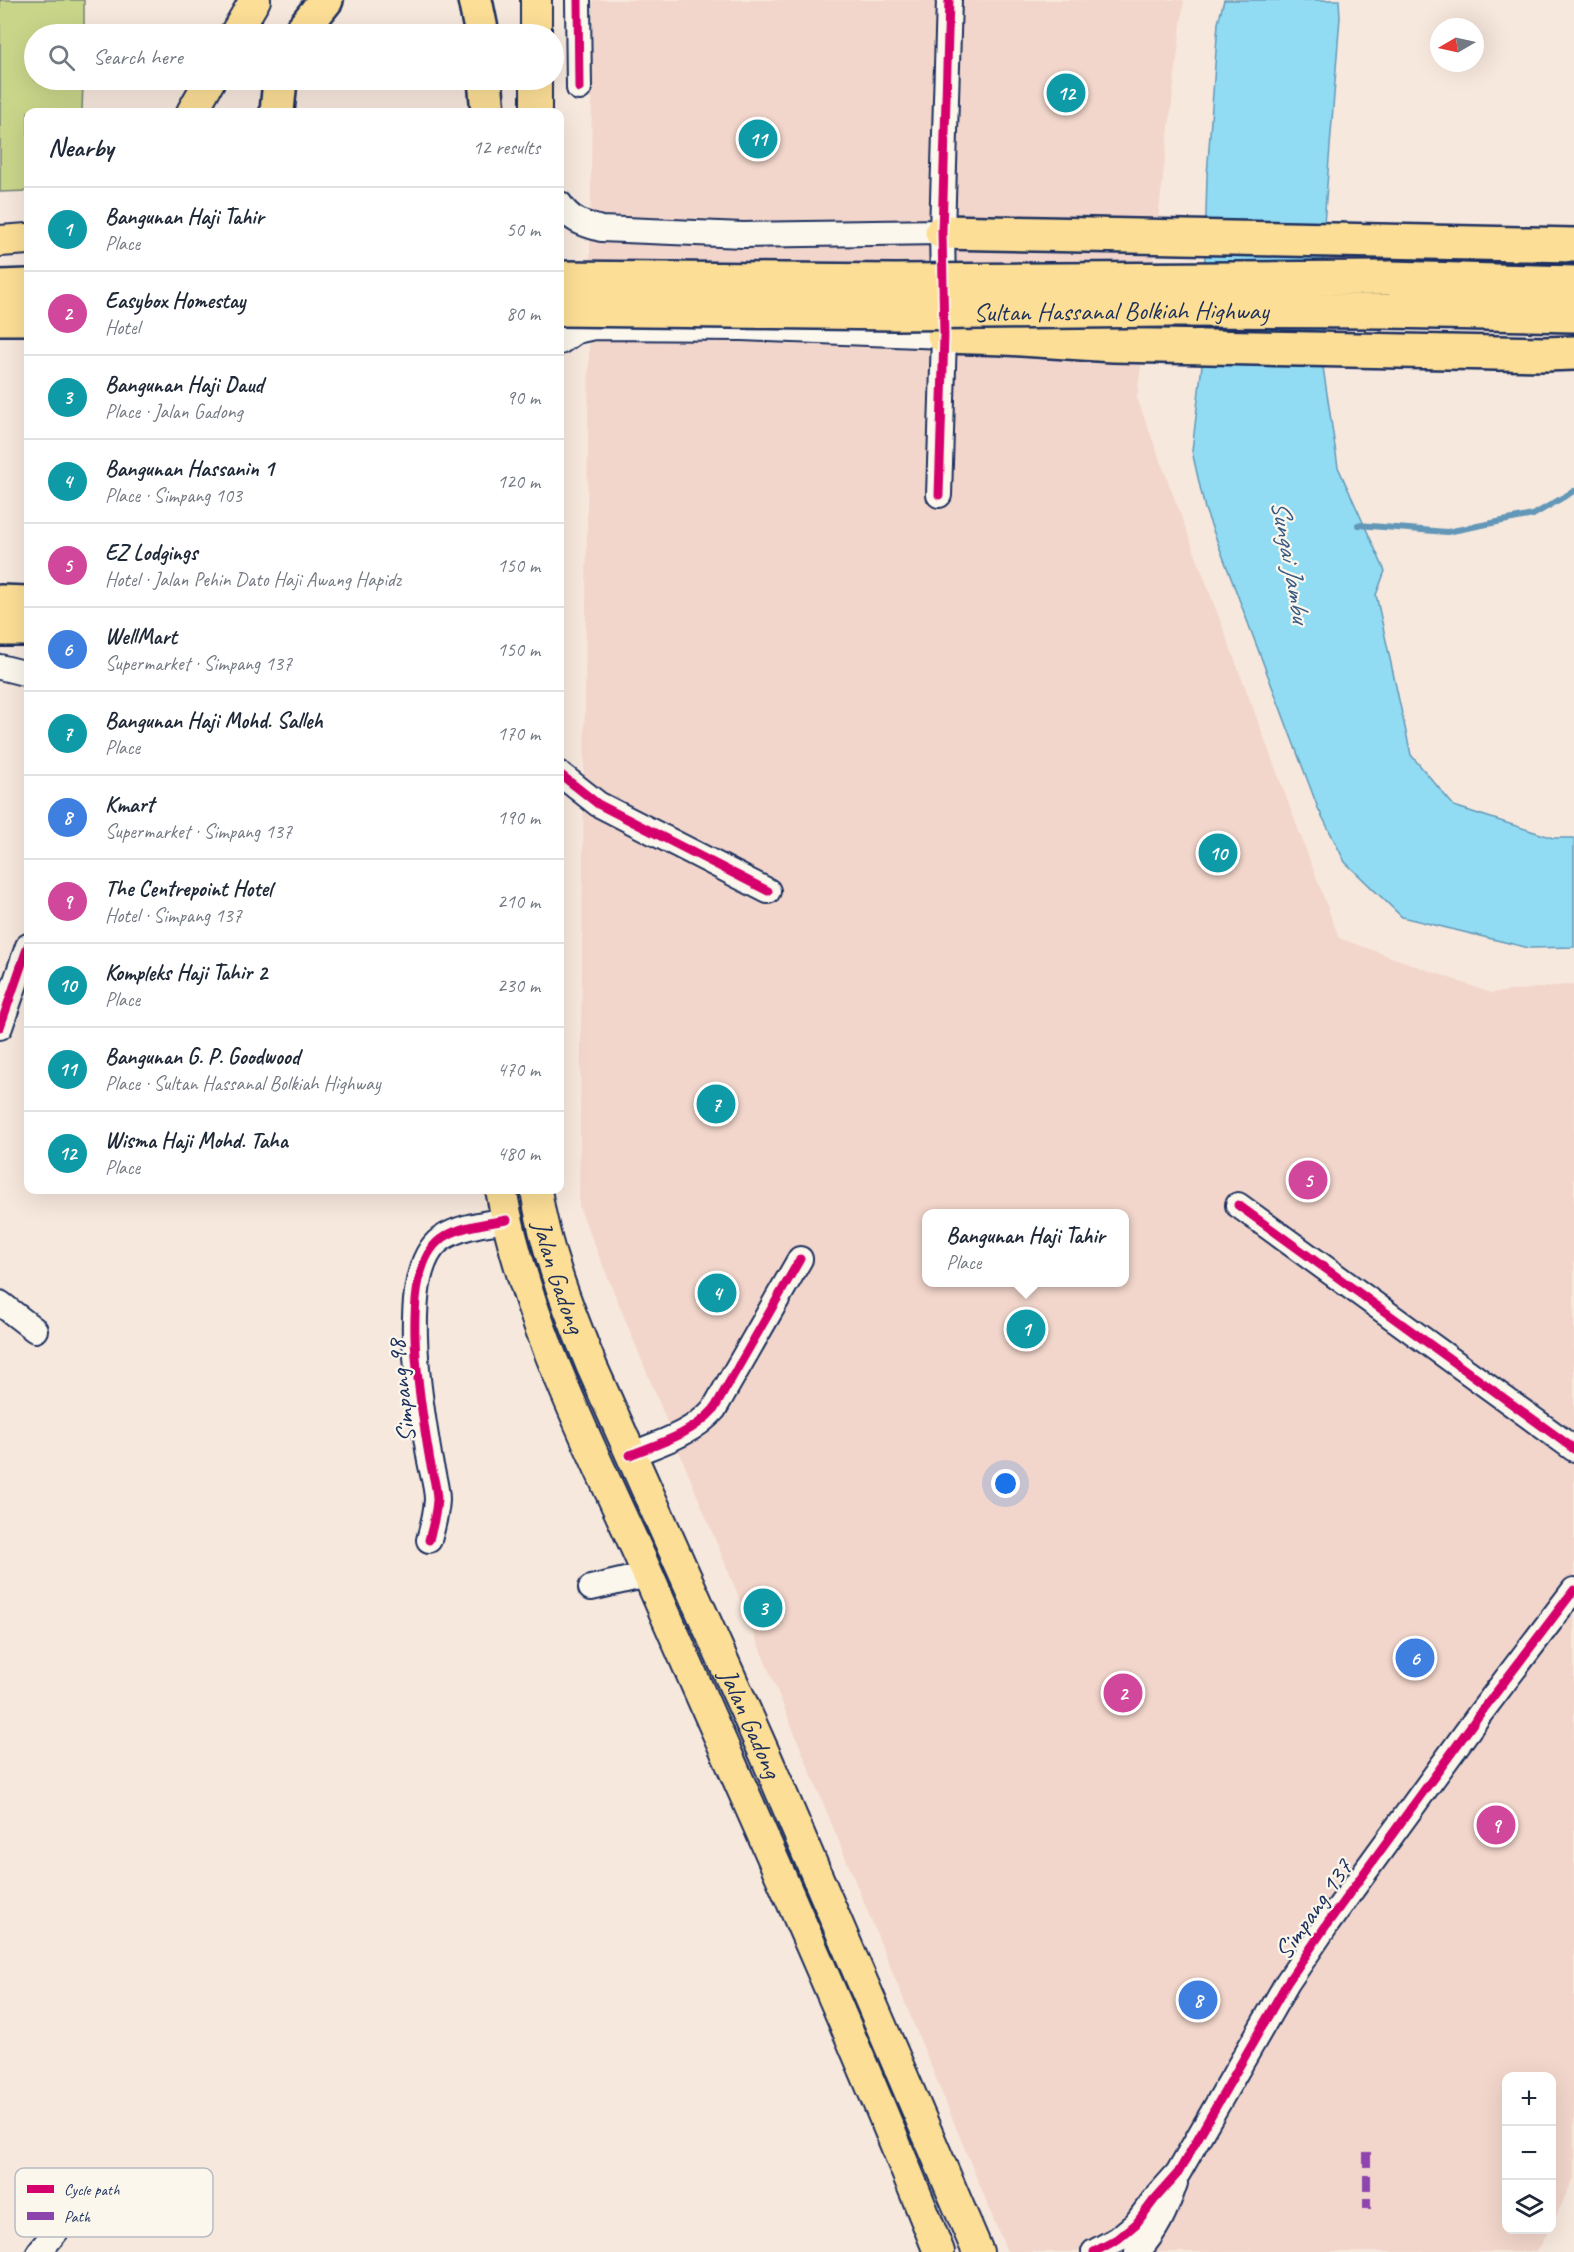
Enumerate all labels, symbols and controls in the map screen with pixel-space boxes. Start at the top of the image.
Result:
north arrow [1430,18,1484,72]
search box [24,24,564,90]
icon: search [45,41,78,74]
text: Search here [93,43,183,71]
pin: 12 [1046,70,1086,116]
pin: 11 [738,116,777,162]
text: Nearby [48,131,113,164]
text: 12 results [472,135,540,160]
text: Bangunan Haji Tahir [105,203,264,231]
text: 1 [63,217,72,242]
text: 50 m [506,217,540,242]
text: Place [105,231,140,256]
text: Easybox Homestay [105,287,245,315]
street label: Sultan Hassanal Bolkiah Highway [973,294,1271,329]
text: 2 [63,301,72,326]
text: 80 m [506,301,540,326]
text: Hotel [105,315,140,340]
text: Bangunan Haji Daud [105,371,263,399]
text: 3 [63,385,72,410]
text: 90 m [506,385,540,410]
text: Place · Jalan Gadong [105,399,243,424]
text: Bangunan Hassanin 1 [105,455,274,483]
text: 4 [63,469,72,494]
text: 120 m [497,469,540,494]
text: Place · Simpang 103 [105,483,242,508]
water label: Sungai Jambu [1264,497,1319,629]
text: EZ Lodgings [105,539,197,567]
text: 5 [63,553,72,578]
text: 150 m [497,553,540,578]
text: Hotel · Jalan Pehin Dato Haji Awang Hapidz [105,567,401,592]
text: WellMart [105,623,177,651]
text: 6 [63,637,72,662]
text: 150 m [497,637,540,662]
text: Supermarket · Simpang 137 [105,651,292,676]
text: Bangunan Haji Mohd. Salleh [105,707,323,735]
text: 7 [63,721,72,746]
text: 170 m [497,721,540,746]
text: Place [105,735,140,760]
text: Kmart [105,791,154,819]
text: 8 [63,805,72,830]
text: 190 m [497,805,540,830]
text: Supermarket · Simpang 137 [105,819,292,844]
pin: 10 [1198,830,1238,876]
text: The Centrepoint Hotel [105,875,272,903]
text: 9 [63,889,72,914]
text: 210 m [497,889,540,914]
text: Hotel · Simpang 137 [105,903,242,928]
text: Kompleks Haji Tahir 2 [105,959,267,987]
text: 10 [59,973,77,998]
text: 230 m [497,973,540,998]
text: Place [105,987,140,1012]
text: Bangunan G. P. Goodwood [105,1043,300,1071]
text: 11 [59,1057,77,1082]
text: 470 m [497,1057,540,1082]
text: Place · Sultan Hassanal Bolkiah Highway [105,1071,381,1096]
pin: 7 [696,1082,736,1126]
text: Wisma Haji Mohd. Taha [105,1127,288,1155]
text: 12 [59,1141,77,1166]
text: 480 m [497,1141,540,1166]
text: Place [105,1155,140,1180]
pin: 5 [1288,1158,1328,1202]
popup [922,1209,1129,1287]
street label: Jalan Gadong [525,1216,593,1339]
text: Bangunan Haji Tahir [946,1222,1105,1250]
text: Place [946,1250,981,1275]
pin: 4 [698,1270,736,1316]
pin: 1 [1006,1306,1046,1352]
street label: Simpang 98 [379,1335,423,1444]
your location [991,1469,1020,1498]
pin: 3 [744,1586,783,1630]
pin: 6 [1396,1636,1434,1680]
street label: Jalan Gadong [711,1662,790,1784]
pin: 2 [1104,1670,1142,1716]
pin: 9 [1476,1802,1516,1848]
street label: Simpang 137 [1267,1852,1361,1966]
pin: 8 [1178,1978,1218,2022]
map controls [1502,2072,1556,2234]
button: + [1502,2072,1556,2126]
button: − [1502,2126,1556,2180]
legend [15,2168,213,2237]
text: Cycle path [64,2180,120,2200]
button: layers [1502,2180,1556,2234]
text: Path [64,2207,91,2227]

